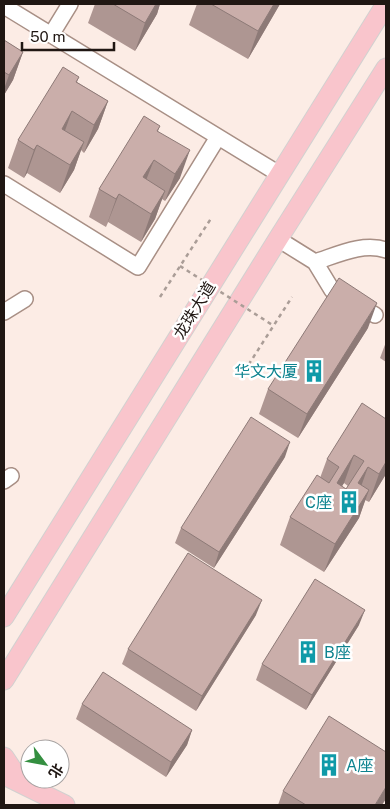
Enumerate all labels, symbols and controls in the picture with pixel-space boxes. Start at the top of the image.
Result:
scale bar [22,20,115,52]
text: 50 m [30,28,65,45]
street label: 龙珠大道 [169,278,219,342]
building icon: 华文大厦 [301,358,327,384]
place label: 华文大厦 [234,362,298,381]
building icon: C座 [336,489,362,515]
place label: C座 [305,493,332,512]
building icon: B座 [295,639,321,665]
place label: B座 [324,643,351,662]
north arrow [20,739,70,789]
building icon: A座 [316,752,342,778]
place label: A座 [346,756,373,775]
text: 北 [46,761,67,781]

